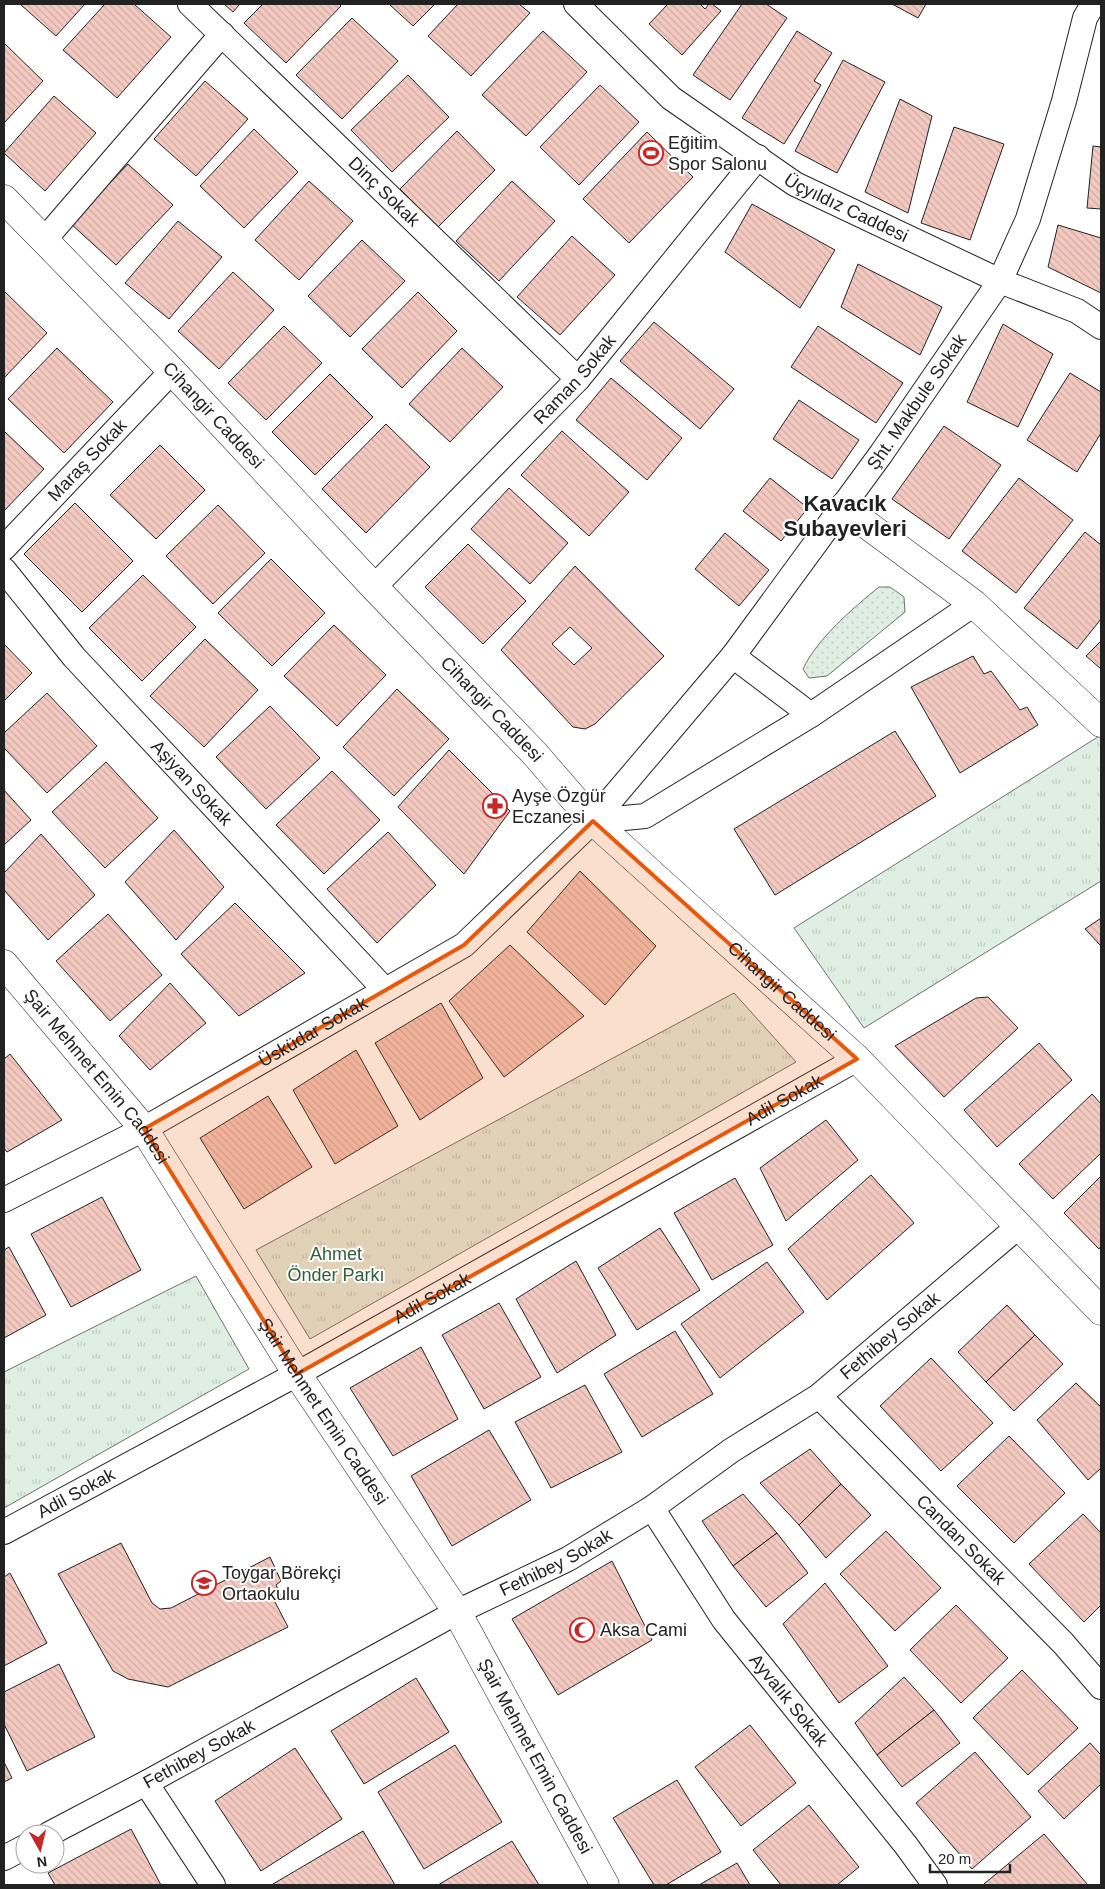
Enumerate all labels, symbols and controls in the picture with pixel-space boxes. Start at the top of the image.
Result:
place label: Eğitim Spor Salonu [668,133,767,174]
sports icon: Eğitim Spor Salonu [638,140,664,166]
street label: Dinç Sokak [344,153,425,231]
street label: Üçyıldız Caddesi [780,169,911,246]
street label: Şht. Makbule Sokak [863,329,971,474]
street label: Raman Sokak [530,330,621,428]
street label: Cihangir Caddesi [159,358,268,473]
street label: Maraş Sokak [44,415,131,505]
district label: Kavacık Subayevleri [783,491,907,541]
street label: Cihangir Caddesi [437,653,547,766]
street label: Aşiyan Sokak [147,736,237,830]
place label: Ayşe Özgür Eczanesi [512,786,606,827]
pharmacy icon: Ayşe Özgür Eczanesi [482,793,508,819]
street label: Cihangir Caddesi [724,938,840,1045]
street label: Şair Mehmet Emin Caddesi [20,985,173,1168]
street label: Üsküdar Sokak [255,992,372,1071]
street label: Adil Sokak [742,1070,827,1129]
park label: Ahmet Önder Parkı [287,1244,385,1285]
street label: Adil Sokak [390,1268,475,1328]
street label: Fethibey Sokak [836,1287,944,1384]
street label: Şair Mehmet Emin Caddesi [255,1315,392,1509]
street label: Adil Sokak [34,1464,119,1522]
street label: Candan Sokak [912,1491,1010,1589]
street label: Fethibey Sokak [496,1524,616,1600]
place label: Toygar Börekçi Ortaokulu [222,1563,341,1604]
school or university icon: Toygar Börekçi Ortaokulu [191,1570,217,1596]
mosque icon: Aksa Cami [569,1617,595,1643]
place label: Aksa Cami [600,1620,687,1640]
street label: Ayvalık Sokak [745,1650,832,1751]
street label: Şair Mehmet Emin Caddesi [474,1655,596,1857]
street label: Fethibey Sokak [140,1715,259,1793]
north arrow [15,1824,65,1874]
scale bar [930,1842,1010,1874]
text: 20 m [938,1850,971,1867]
text: N [36,1853,48,1871]

